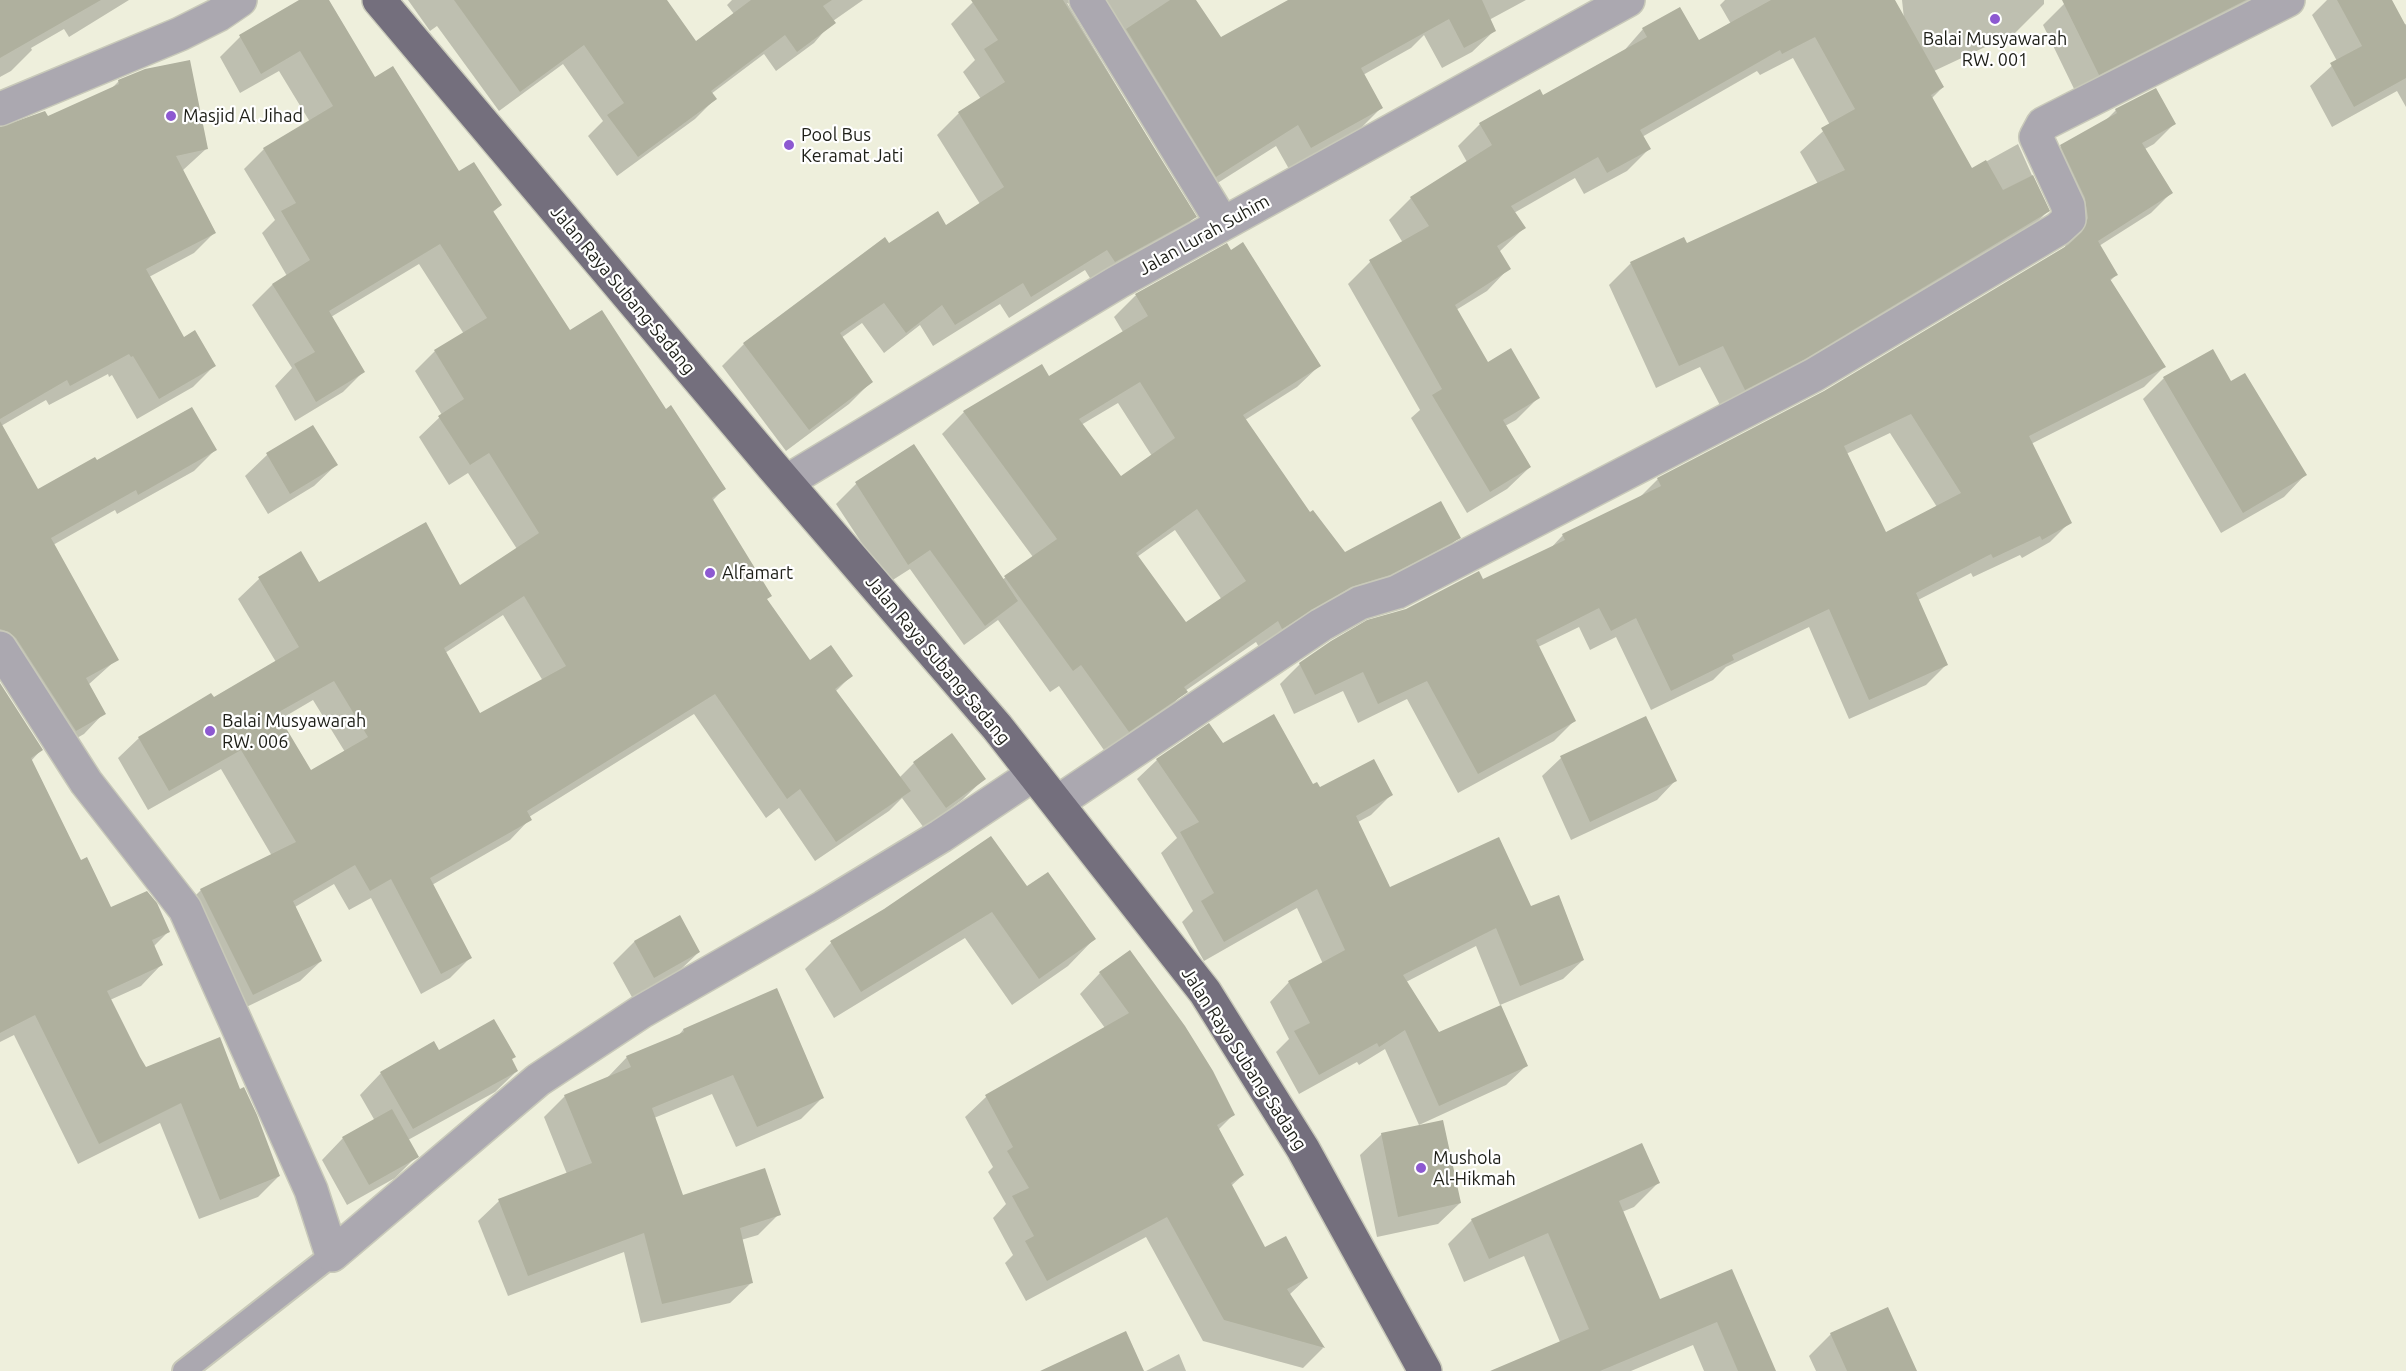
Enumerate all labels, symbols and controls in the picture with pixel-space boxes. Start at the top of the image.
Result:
marker: Balai Musyawarah RW. 001 [1988,12,2002,26]
place label: Balai Musyawarah RW. 001 [1923,28,2067,70]
place label: Masjid Al Jihad [183,105,303,127]
marker: Masjid Al Jihad [164,109,178,123]
place label: Pool Bus Keramat Jati [801,124,903,166]
marker: Pool Bus Keramat Jati [782,138,796,152]
street label: Jalan Lurah Suhim [1135,190,1273,280]
street label: Jalan Raya Subang-Sadang [546,201,700,379]
place label: Alfamart [722,562,793,584]
marker: Alfamart [703,566,717,580]
street label: Jalan Raya Subang-Sadang [861,571,1015,749]
place label: Balai Musyawarah RW. 006 [222,710,366,752]
marker: Balai Musyawarah RW. 006 [203,724,217,738]
street label: Jalan Raya Subang-Sadang [1177,964,1311,1154]
place label: Mushola Al-Hikmah [1433,1147,1516,1190]
marker: Mushola Al-Hikmah [1414,1161,1428,1175]

